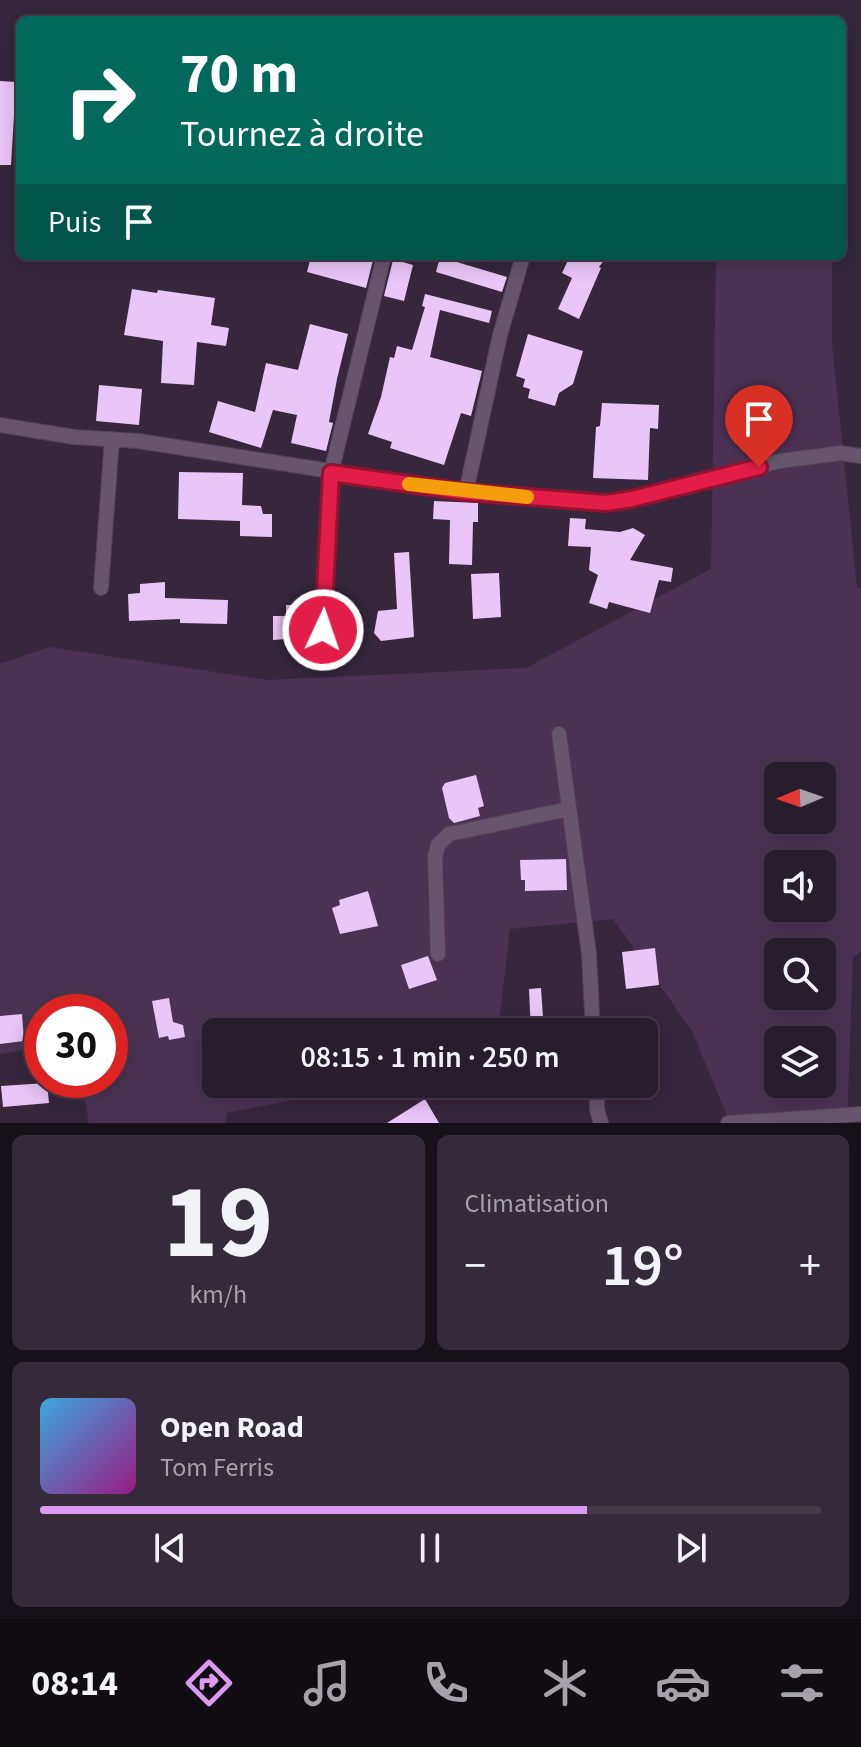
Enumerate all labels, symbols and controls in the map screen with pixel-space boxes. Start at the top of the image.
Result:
text: 70 m [180,35,298,114]
icon: right [48,48,152,152]
text: Tournez à droite [180,109,424,160]
icon: arrive [117,200,161,244]
text: Puis [48,201,101,244]
pin [725,385,793,467]
icon: arrive [737,397,781,441]
position arrow [281,588,365,672]
north arrow [764,762,836,834]
map controls [764,762,836,1098]
button: sound [764,850,836,922]
button: search [764,938,836,1010]
speed limit sign: 30 [24,994,128,1098]
button: layers [764,1026,836,1098]
text: 08:15 · 1 min · 250 m [300,1036,560,1079]
text: 19 [163,1150,273,1298]
text: Climatisation [465,1185,609,1222]
text: 19° [602,1224,684,1309]
text: − [465,1235,486,1298]
text: + [799,1235,821,1298]
text: km/h [189,1276,247,1313]
text: Open Road [160,1406,304,1449]
text: Tom Ferris [160,1449,274,1486]
icon: previous [148,1526,192,1570]
icon: pause [408,1526,452,1570]
icon: next [669,1526,713,1570]
icon: directions [181,1655,237,1711]
icon: music [299,1655,355,1711]
icon: phone [418,1655,474,1711]
icon: climate [537,1655,593,1711]
icon: car [655,1655,711,1711]
icon: filters [774,1655,830,1711]
text: 08:14 [31,1658,118,1709]

